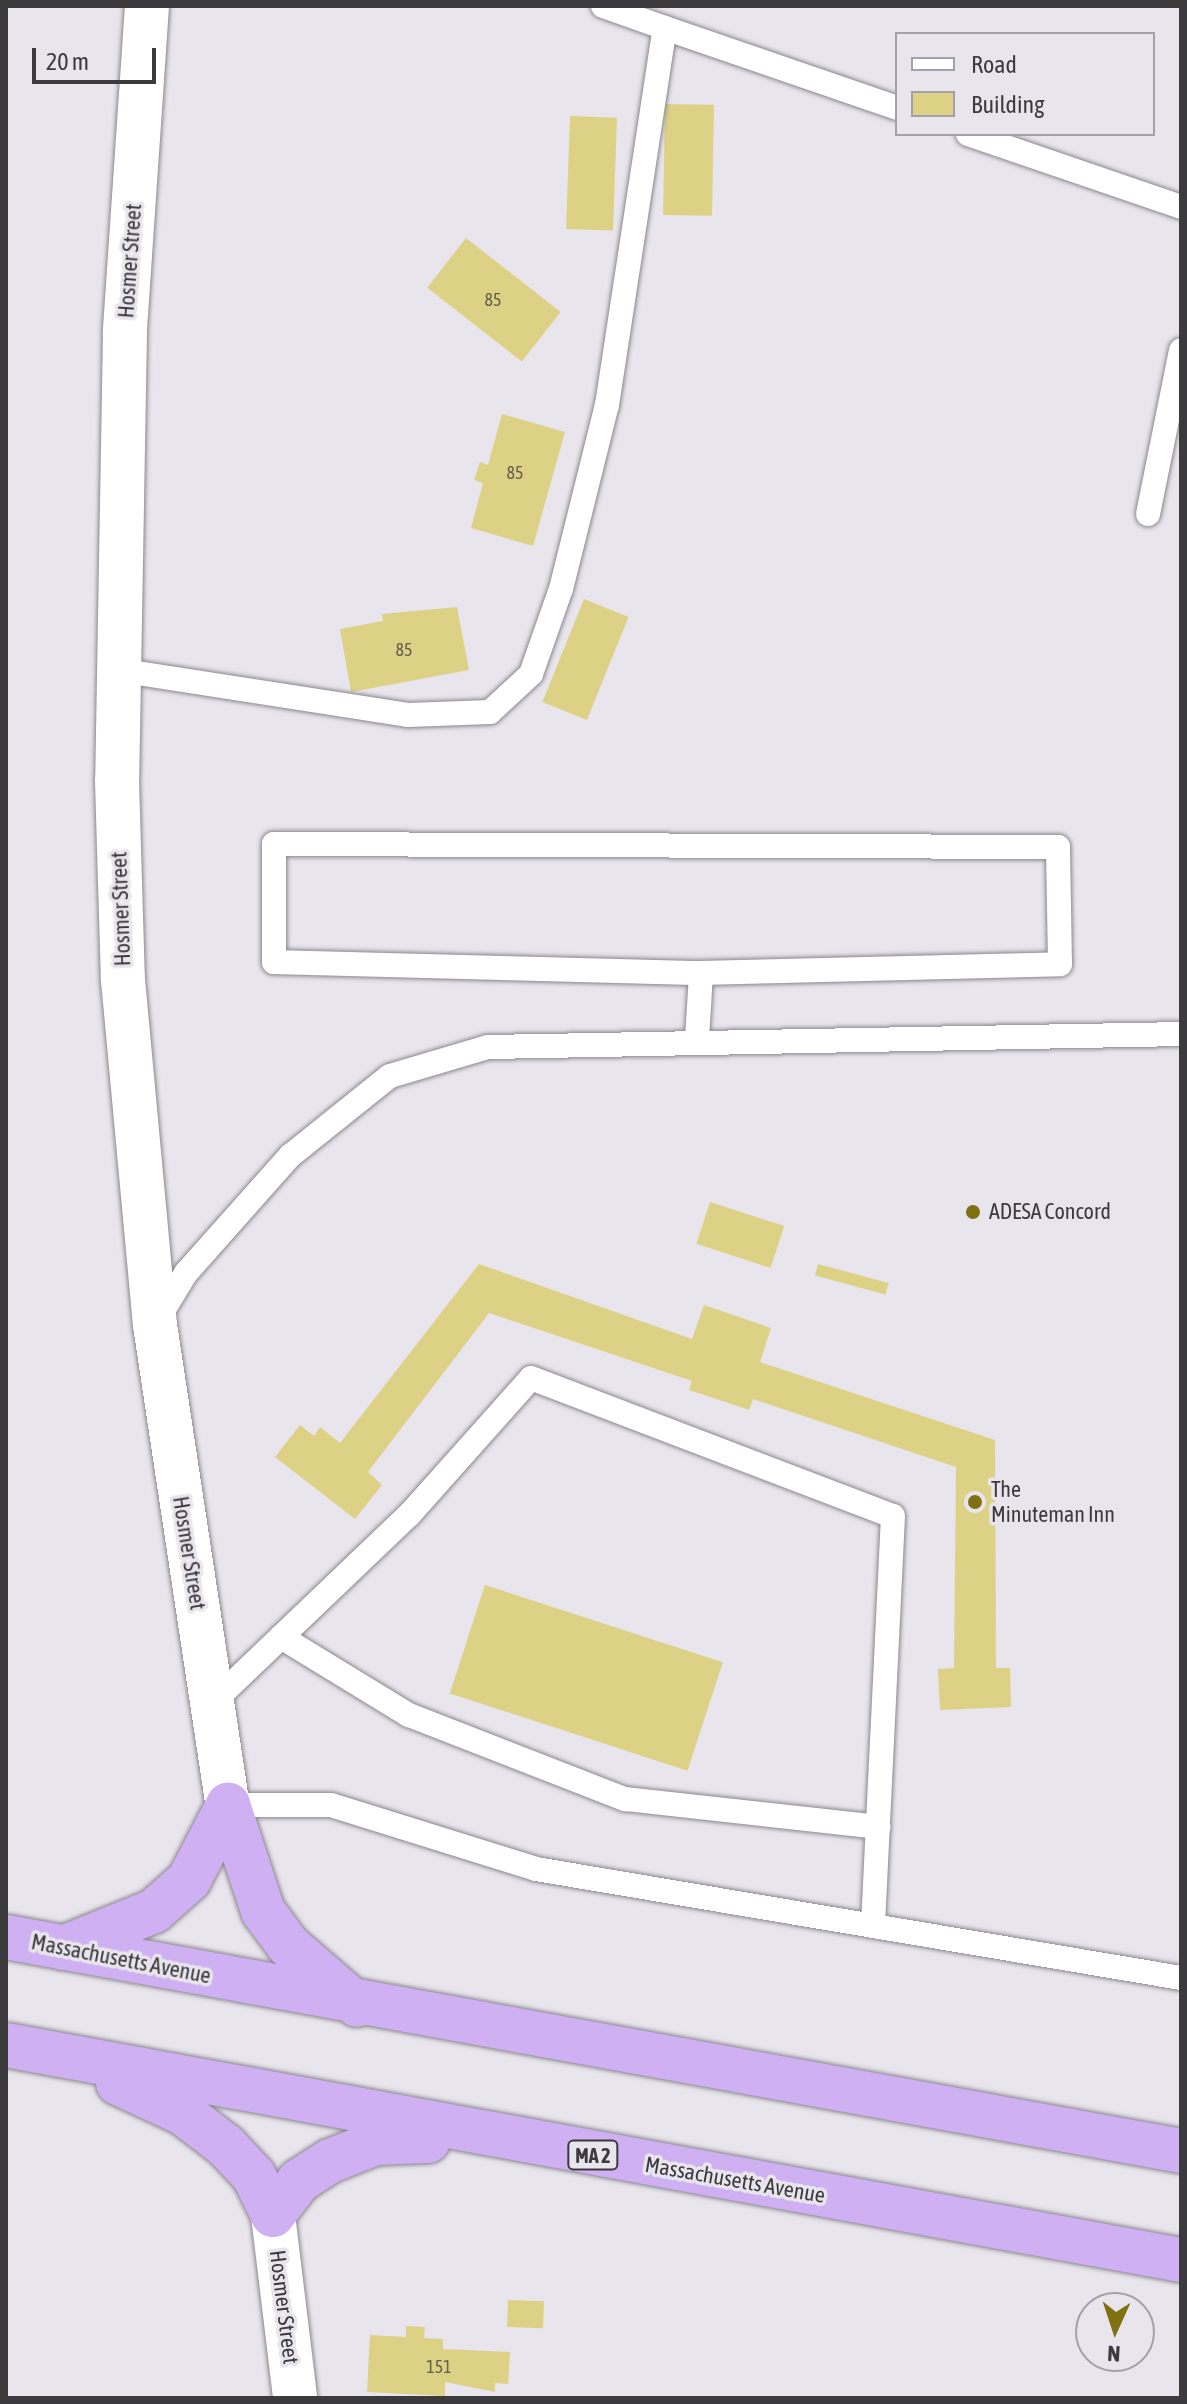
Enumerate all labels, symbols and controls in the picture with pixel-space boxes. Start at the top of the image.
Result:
scale bar [36,32,160,82]
legend [895,32,1155,136]
text: 20 m [46,48,89,75]
text: Road [971,51,1017,78]
text: Building [971,91,1044,118]
street label: Hosmer Street [113,203,147,319]
house number: 85 [485,289,501,311]
house number: 85 [507,462,523,484]
house number: 85 [396,639,412,661]
street label: Hosmer Street [106,851,136,967]
place label: ADESA Concord [989,1199,1111,1225]
marker: ADESA Concord [964,1203,982,1221]
place label: The Minuteman Inn [991,1476,1115,1528]
marker: The Minuteman Inn [966,1493,984,1511]
street label: Hosmer Street [167,1494,211,1612]
street label: Massachusetts Avenue [29,1929,213,1989]
road number: MA 2 [567,2139,619,2171]
street label: Massachusetts Avenue [643,2151,827,2209]
street label: Hosmer Street [264,2249,304,2365]
north arrow [1075,2292,1155,2372]
text: N [1107,2341,1121,2367]
house number: 151 [426,2356,452,2378]

